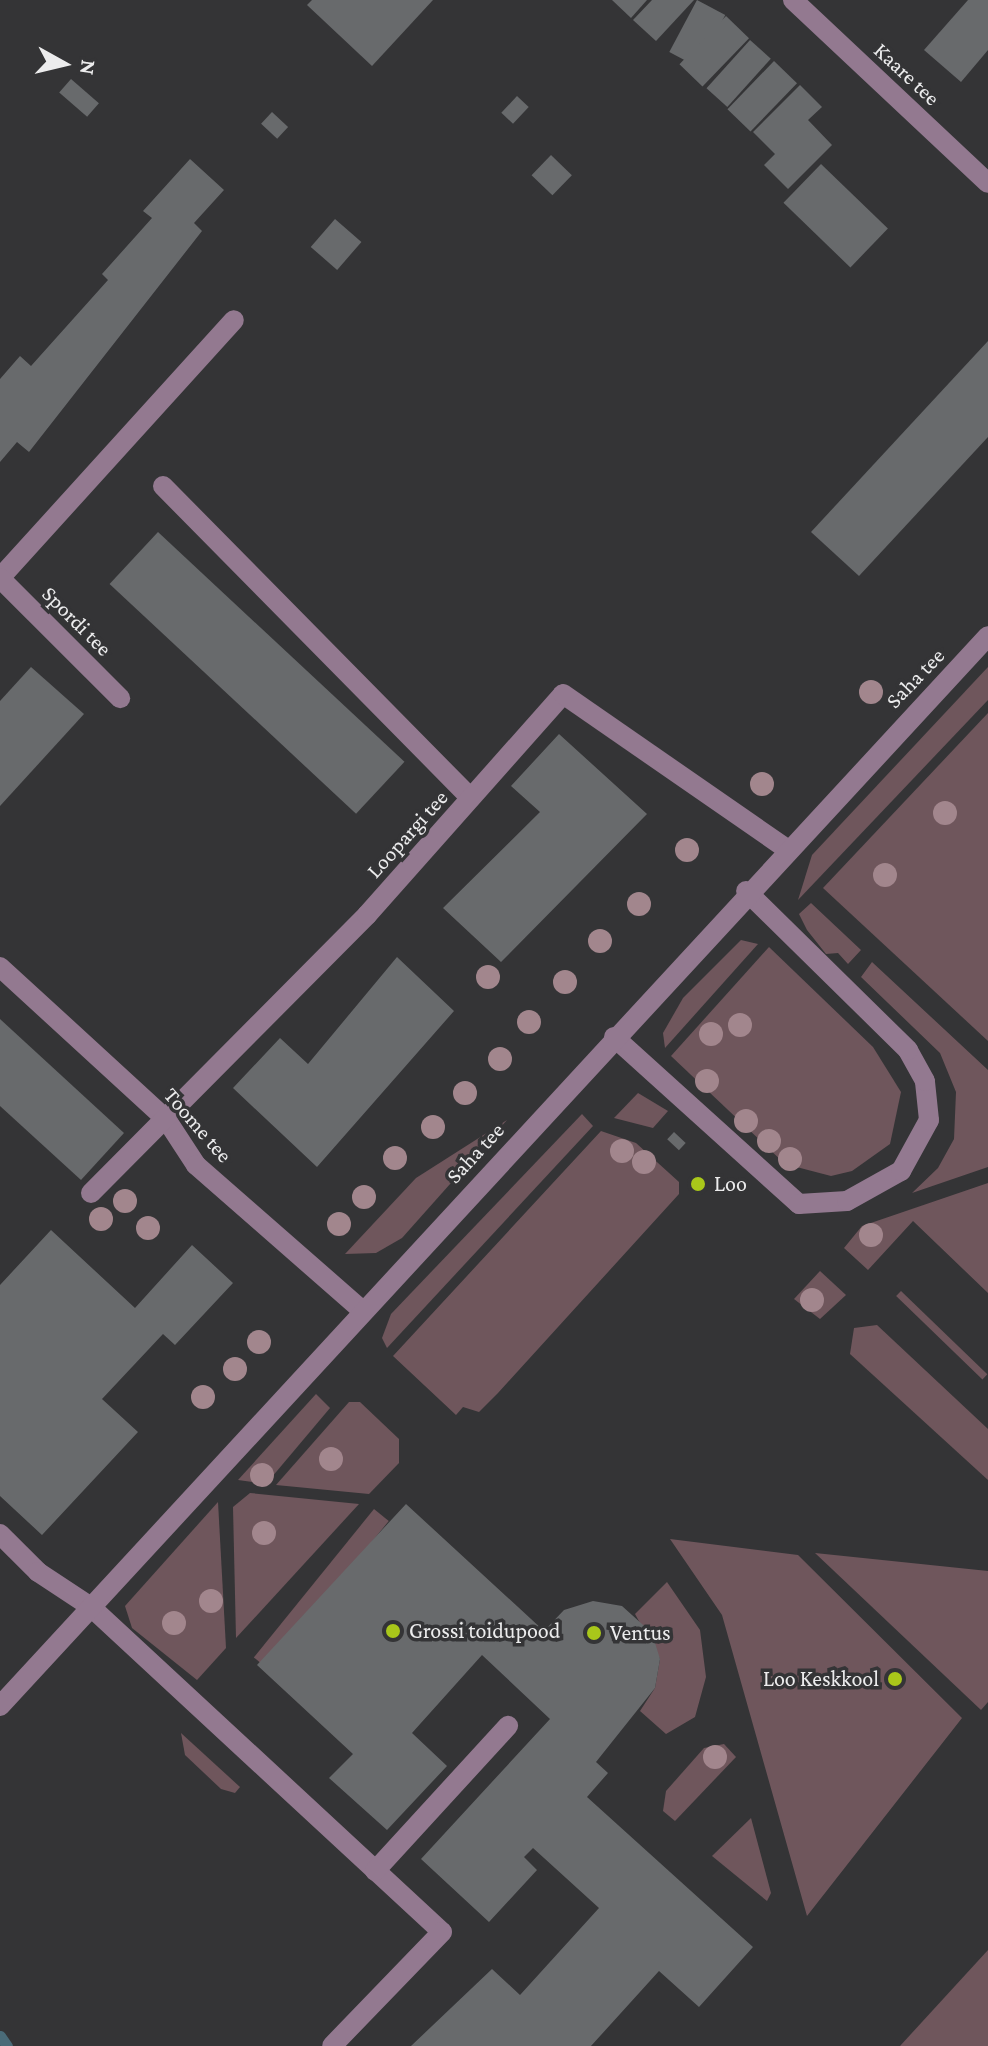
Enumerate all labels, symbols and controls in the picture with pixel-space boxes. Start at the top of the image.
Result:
north arrow [24,24,104,104]
street label: Kaare tee [869,37,945,111]
text: N [75,58,102,77]
street label: Spordi tee [37,581,117,661]
street label: Saha tee [880,643,950,713]
street label: Loopargi tee [361,785,453,883]
street label: Toome tee [158,1082,238,1168]
street label: Saha tee [440,1117,510,1189]
place label: Loo [714,1171,747,1197]
marker: Loo [689,1175,707,1193]
place label: Grossi toidupood [409,1618,560,1644]
place label: Ventus [610,1620,671,1646]
marker: Grossi toidupood [384,1622,402,1640]
marker: Ventus [585,1624,603,1642]
place label: Loo Keskkool [763,1666,879,1692]
marker: Loo Keskkool [886,1670,904,1688]

